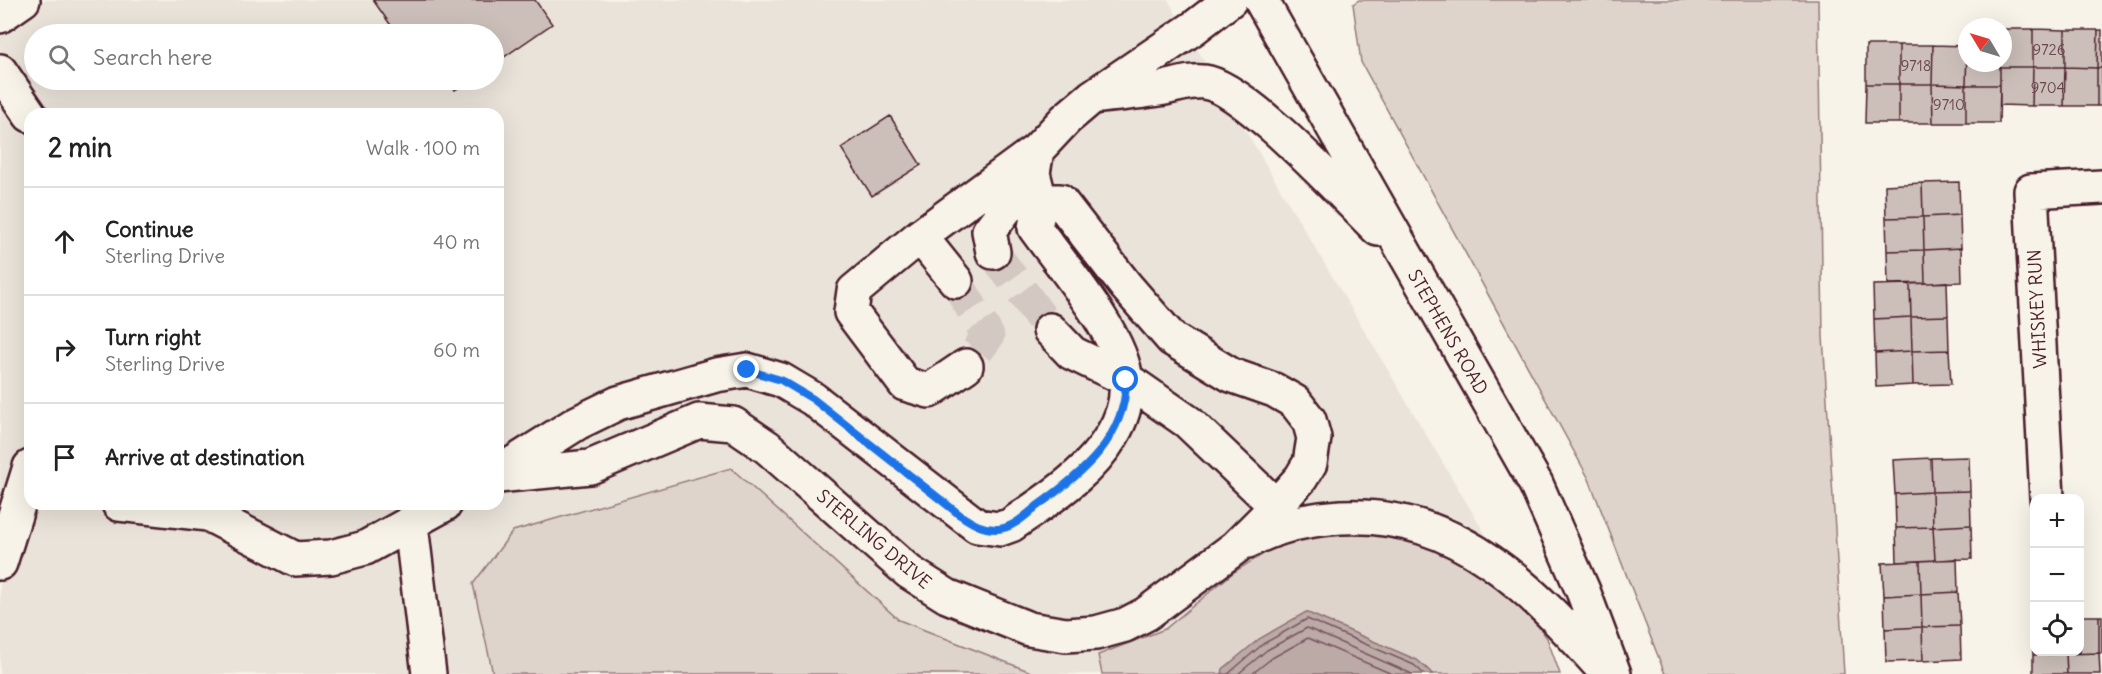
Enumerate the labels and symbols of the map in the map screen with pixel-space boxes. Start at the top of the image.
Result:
north arrow [1958,18,2012,72]
house number: 9726 [2033,40,2065,59]
house number: 9718 [1901,56,1931,75]
house number: 9704 [2031,78,2066,97]
house number: 9710 [1933,95,1965,114]
street label: WHISKEY RUN [2022,249,2052,369]
street label: STEPHENS ROAD [1403,265,1493,399]
route end [733,356,759,382]
route start [1112,366,1138,392]
street label: STERLING DRIVE [812,484,936,594]

